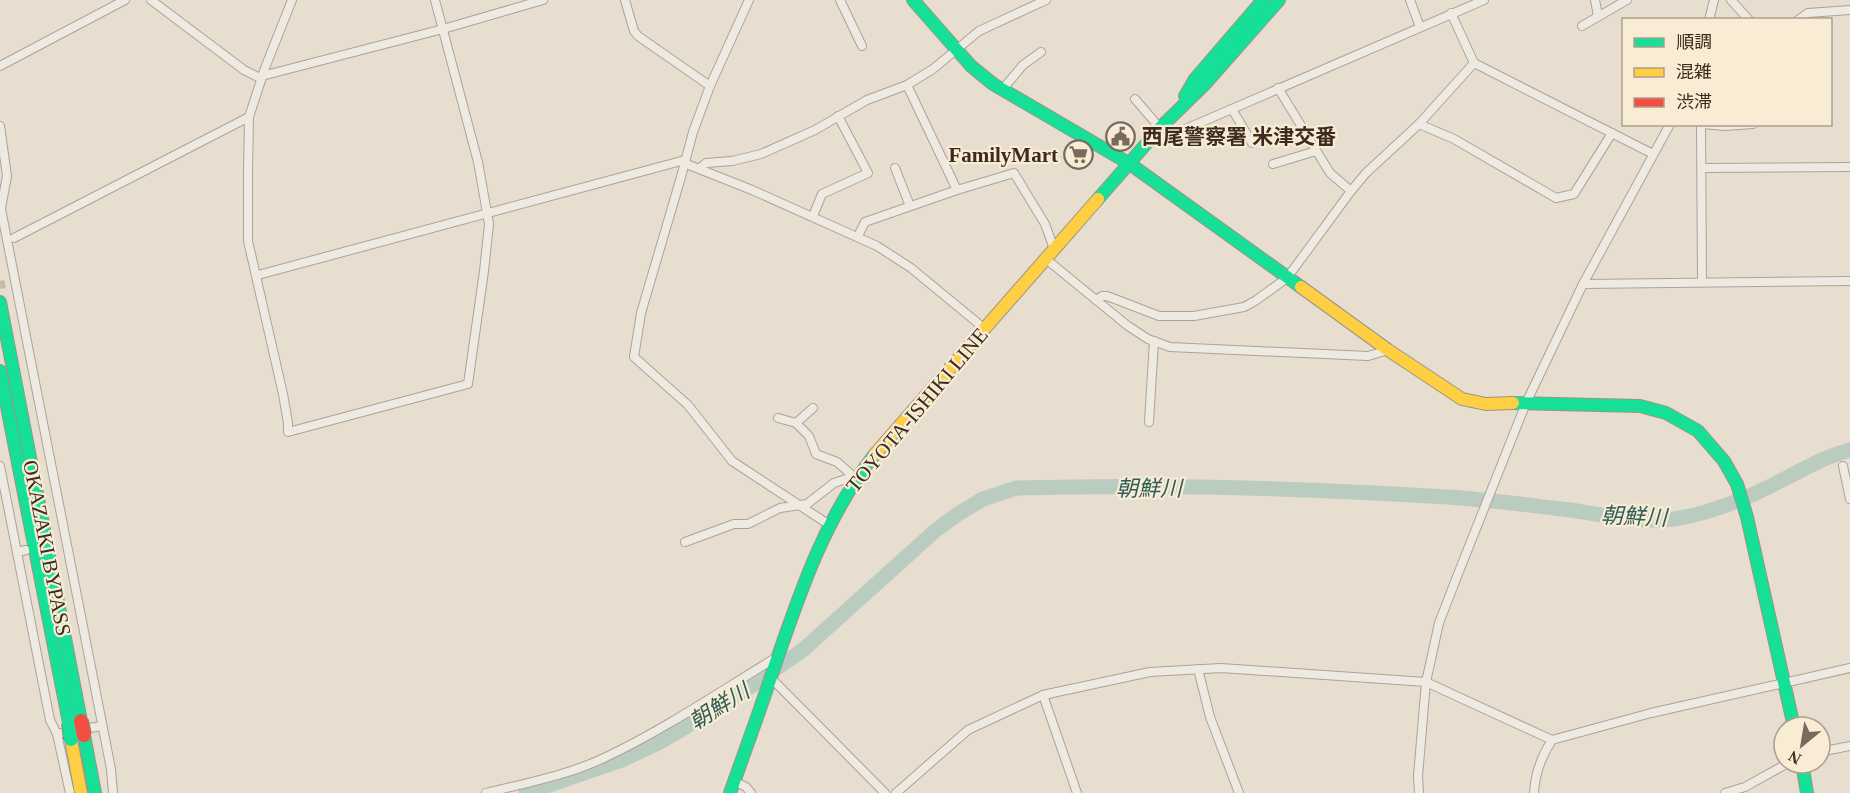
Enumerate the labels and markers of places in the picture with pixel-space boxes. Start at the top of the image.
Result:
public building icon: 西尾警察署 米津交番 [1105,121,1137,153]
place label: 西尾警察署 米津交番 [1142,125,1336,149]
supermarket icon: FamilyMart [1063,139,1095,171]
place label: FamilyMart [948,143,1058,167]

